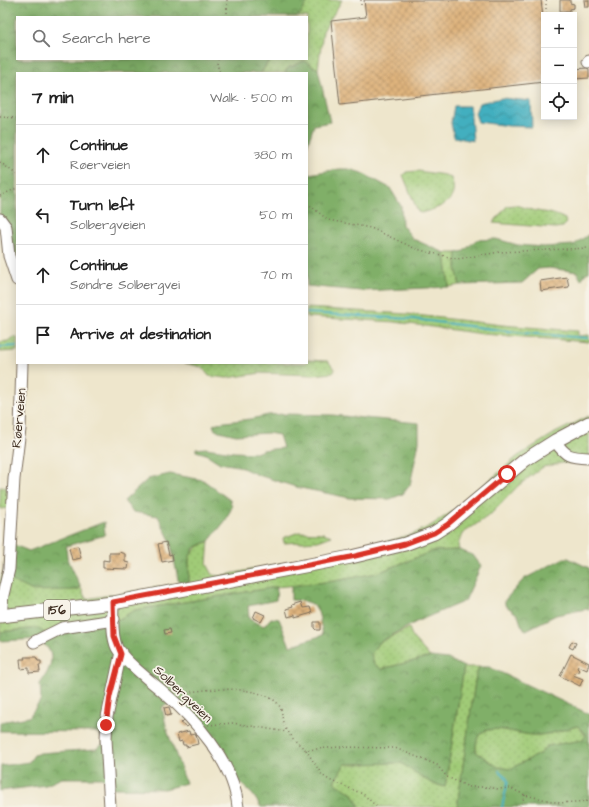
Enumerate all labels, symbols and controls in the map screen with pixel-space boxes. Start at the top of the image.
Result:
map controls [541,12,577,120]
button: + [541,12,577,48]
search box [16,16,308,60]
icon: search [30,27,52,49]
text: Search here [62,28,151,49]
button: − [541,48,577,84]
button: locate [541,84,577,120]
text: 7 min [32,86,74,110]
text: Walk · 500 m [210,89,292,107]
text: Continue [70,135,128,156]
icon: ahead [32,144,54,166]
text: 380 m [253,146,292,164]
text: Røerveien [70,156,130,174]
text: Turn left [70,195,134,216]
icon: left [32,204,54,226]
text: 50 m [259,206,292,224]
text: Solbergveien [70,216,145,234]
text: Continue [70,255,128,276]
icon: ahead [32,264,54,286]
text: 70 m [260,266,292,284]
text: Søndre Solbergvei [70,276,180,294]
icon: arrive [32,324,54,346]
text: Arrive at destination [70,324,211,345]
street label: Røerveien [7,387,31,449]
route start [498,465,516,483]
road number: 156 [44,600,70,620]
street label: Solbergveien [149,661,217,728]
route end [97,716,115,734]

